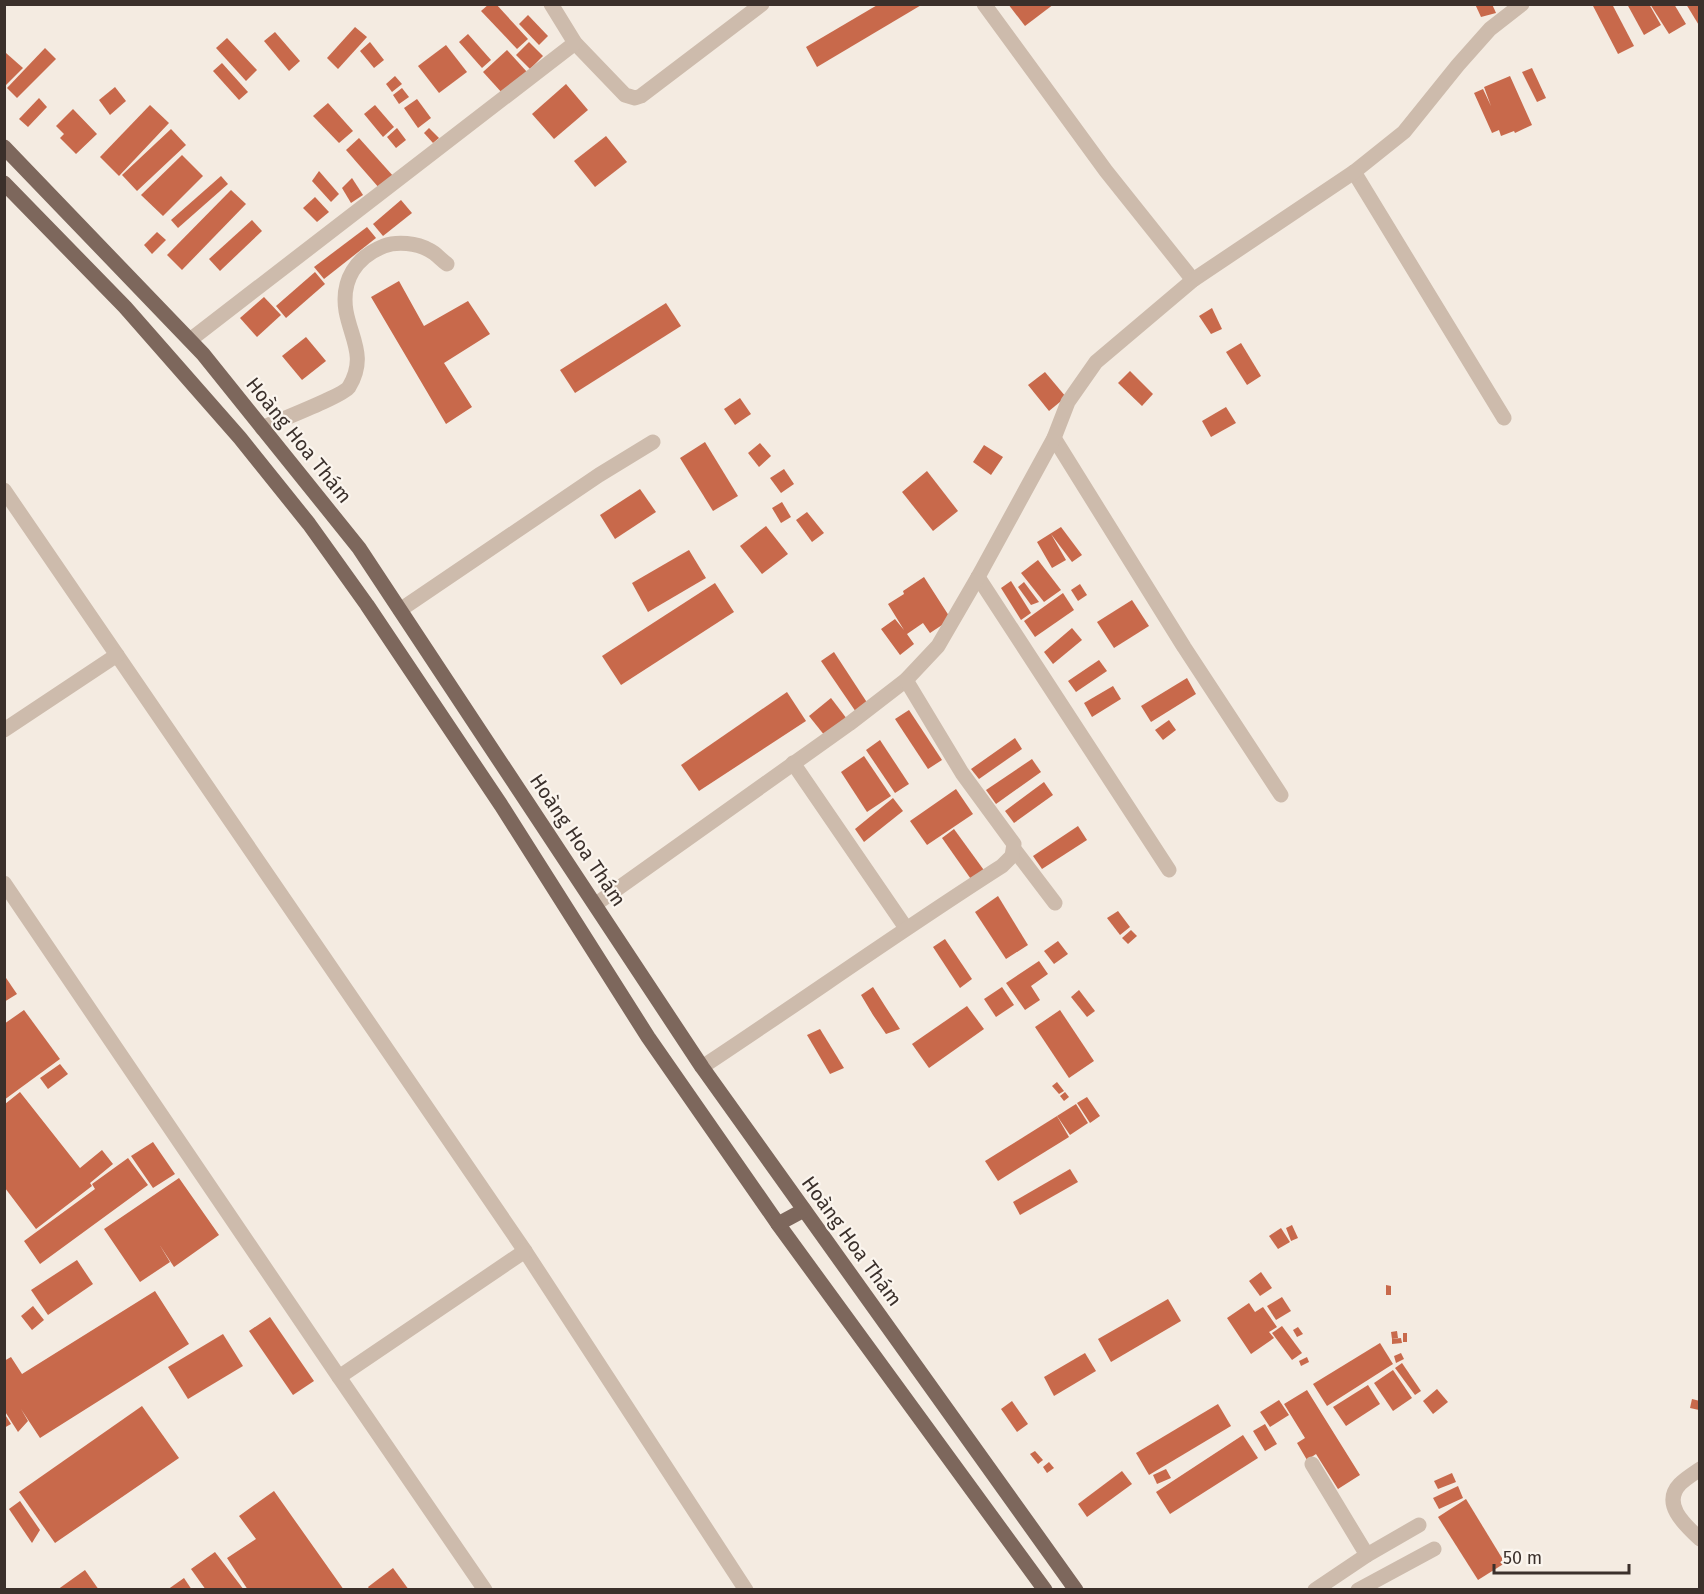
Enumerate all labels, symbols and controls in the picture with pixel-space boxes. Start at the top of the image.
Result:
street label: Hoàng Hoa Thám [241,372,357,508]
street label: Hoàng Hoa Thám [525,769,631,911]
street label: Hoàng Hoa Thám [797,1171,907,1311]
scale bar [1494,1537,1629,1575]
text: 50 m [1503,1547,1542,1569]

